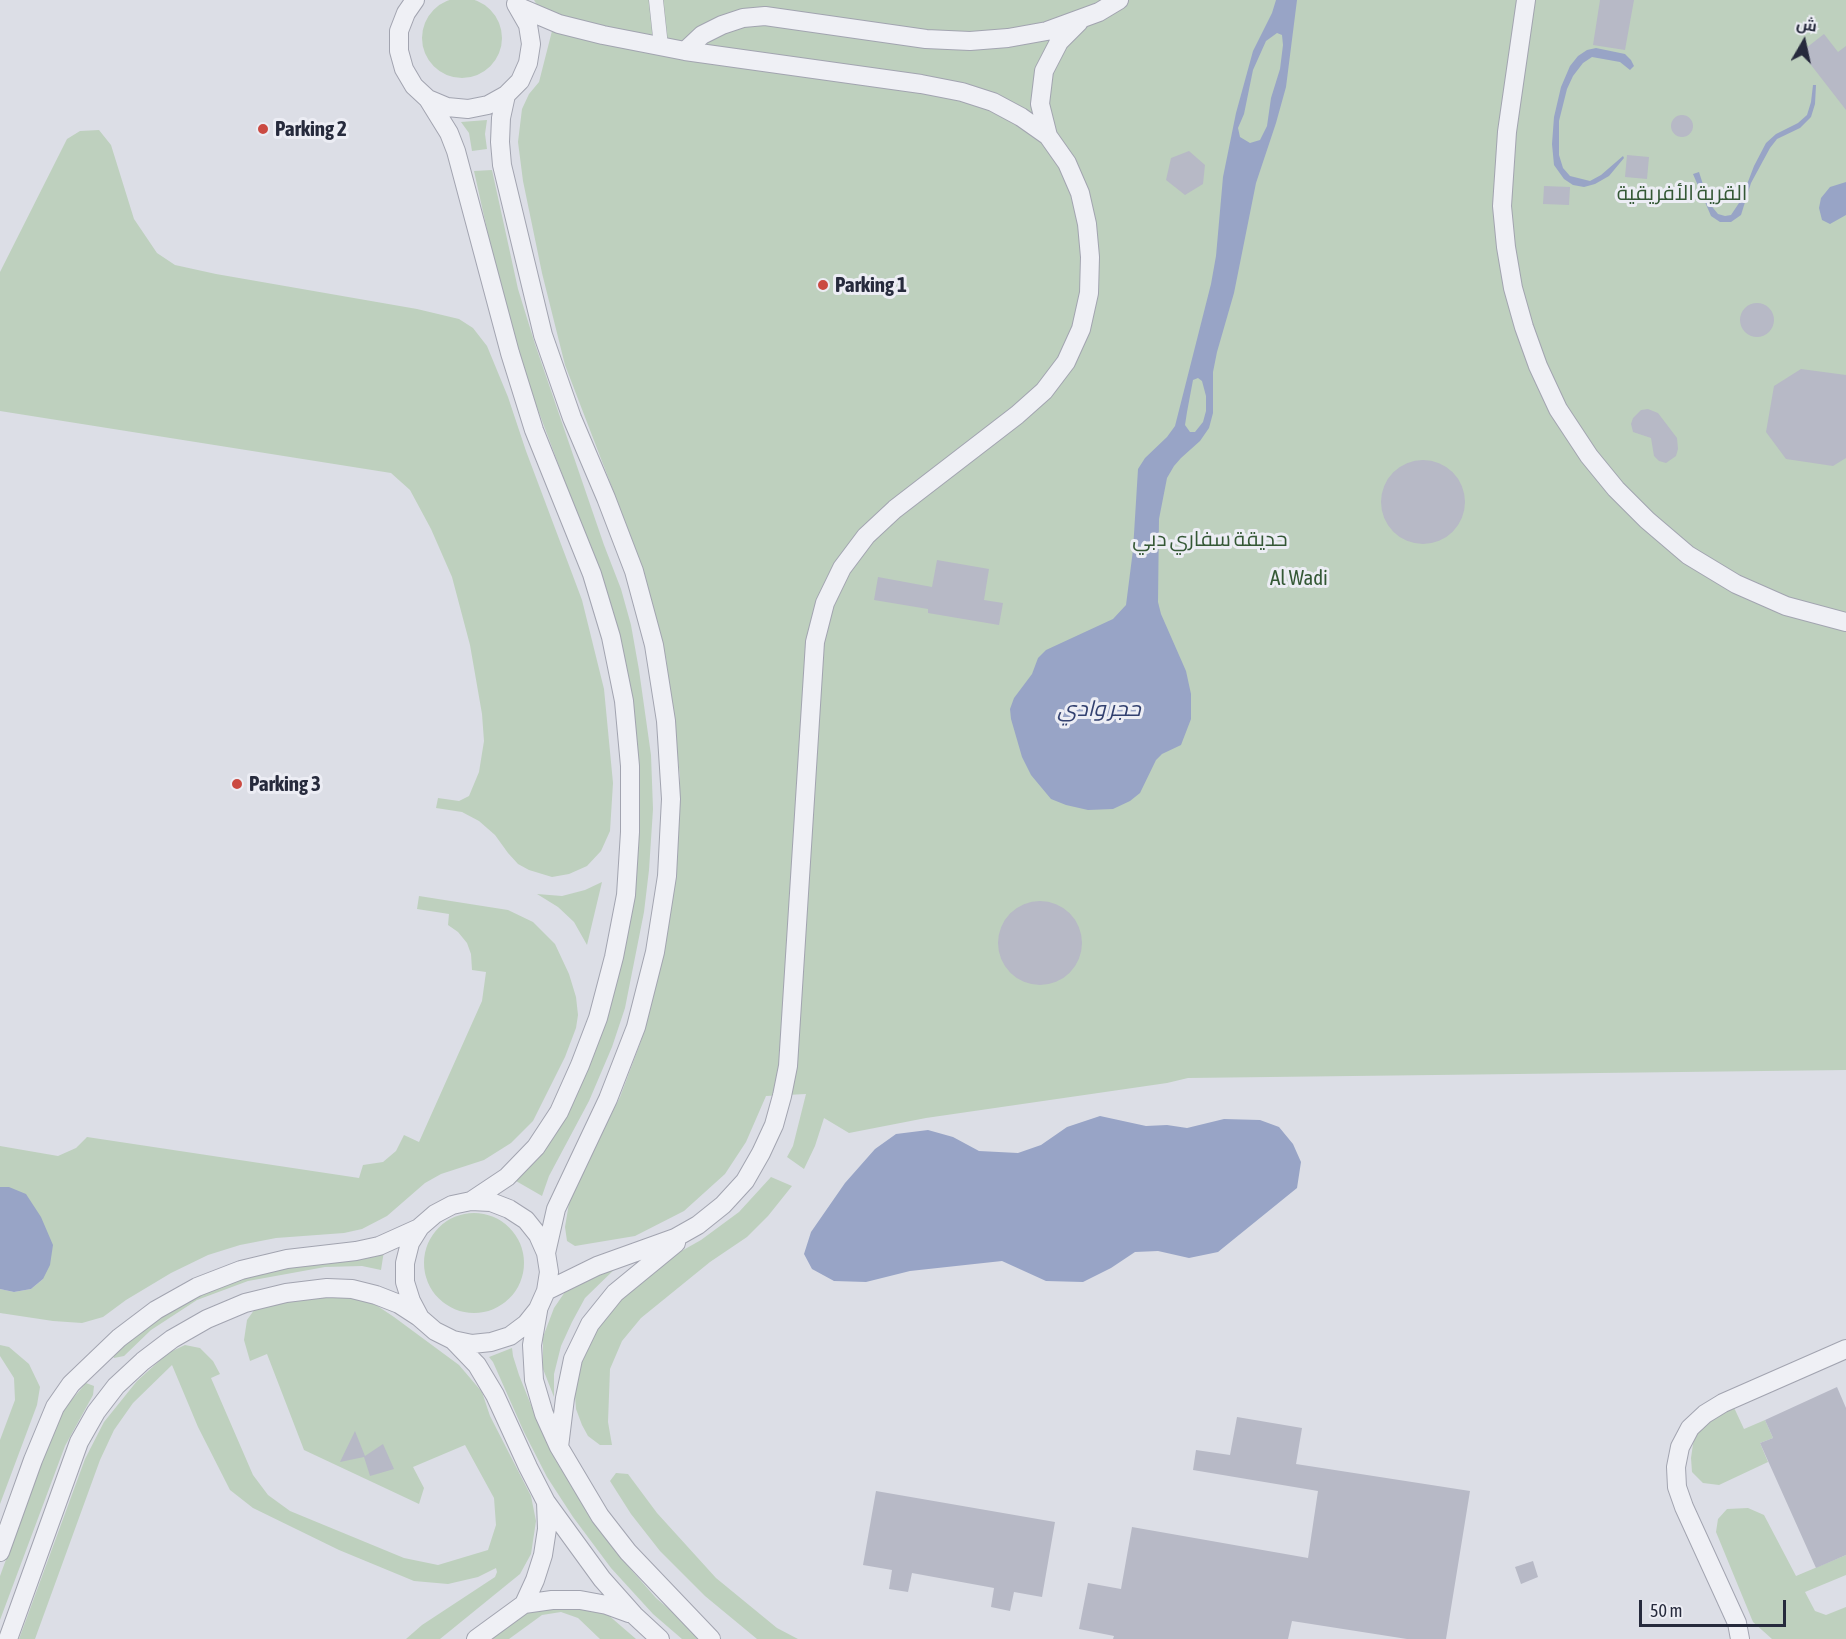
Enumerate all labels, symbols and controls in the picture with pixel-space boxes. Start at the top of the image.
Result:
north arrow [1774,12,1834,72]
text: ش [1795,14,1818,35]
place label: Parking 2 [275,116,347,142]
marker: Parking 2 [256,122,270,136]
park label: القرية الأفريقية [1617,180,1747,206]
place label: Parking 1 [835,272,907,298]
marker: Parking 1 [816,278,830,292]
park label: حديقة سفاري دبي [1132,526,1288,552]
park label: Al Wadi [1270,565,1328,591]
water label: حجر وادي [1057,696,1141,722]
place label: Parking 3 [249,771,321,797]
marker: Parking 3 [230,777,244,791]
scale bar [1642,1588,1789,1626]
text: 50 m [1650,1600,1682,1621]

